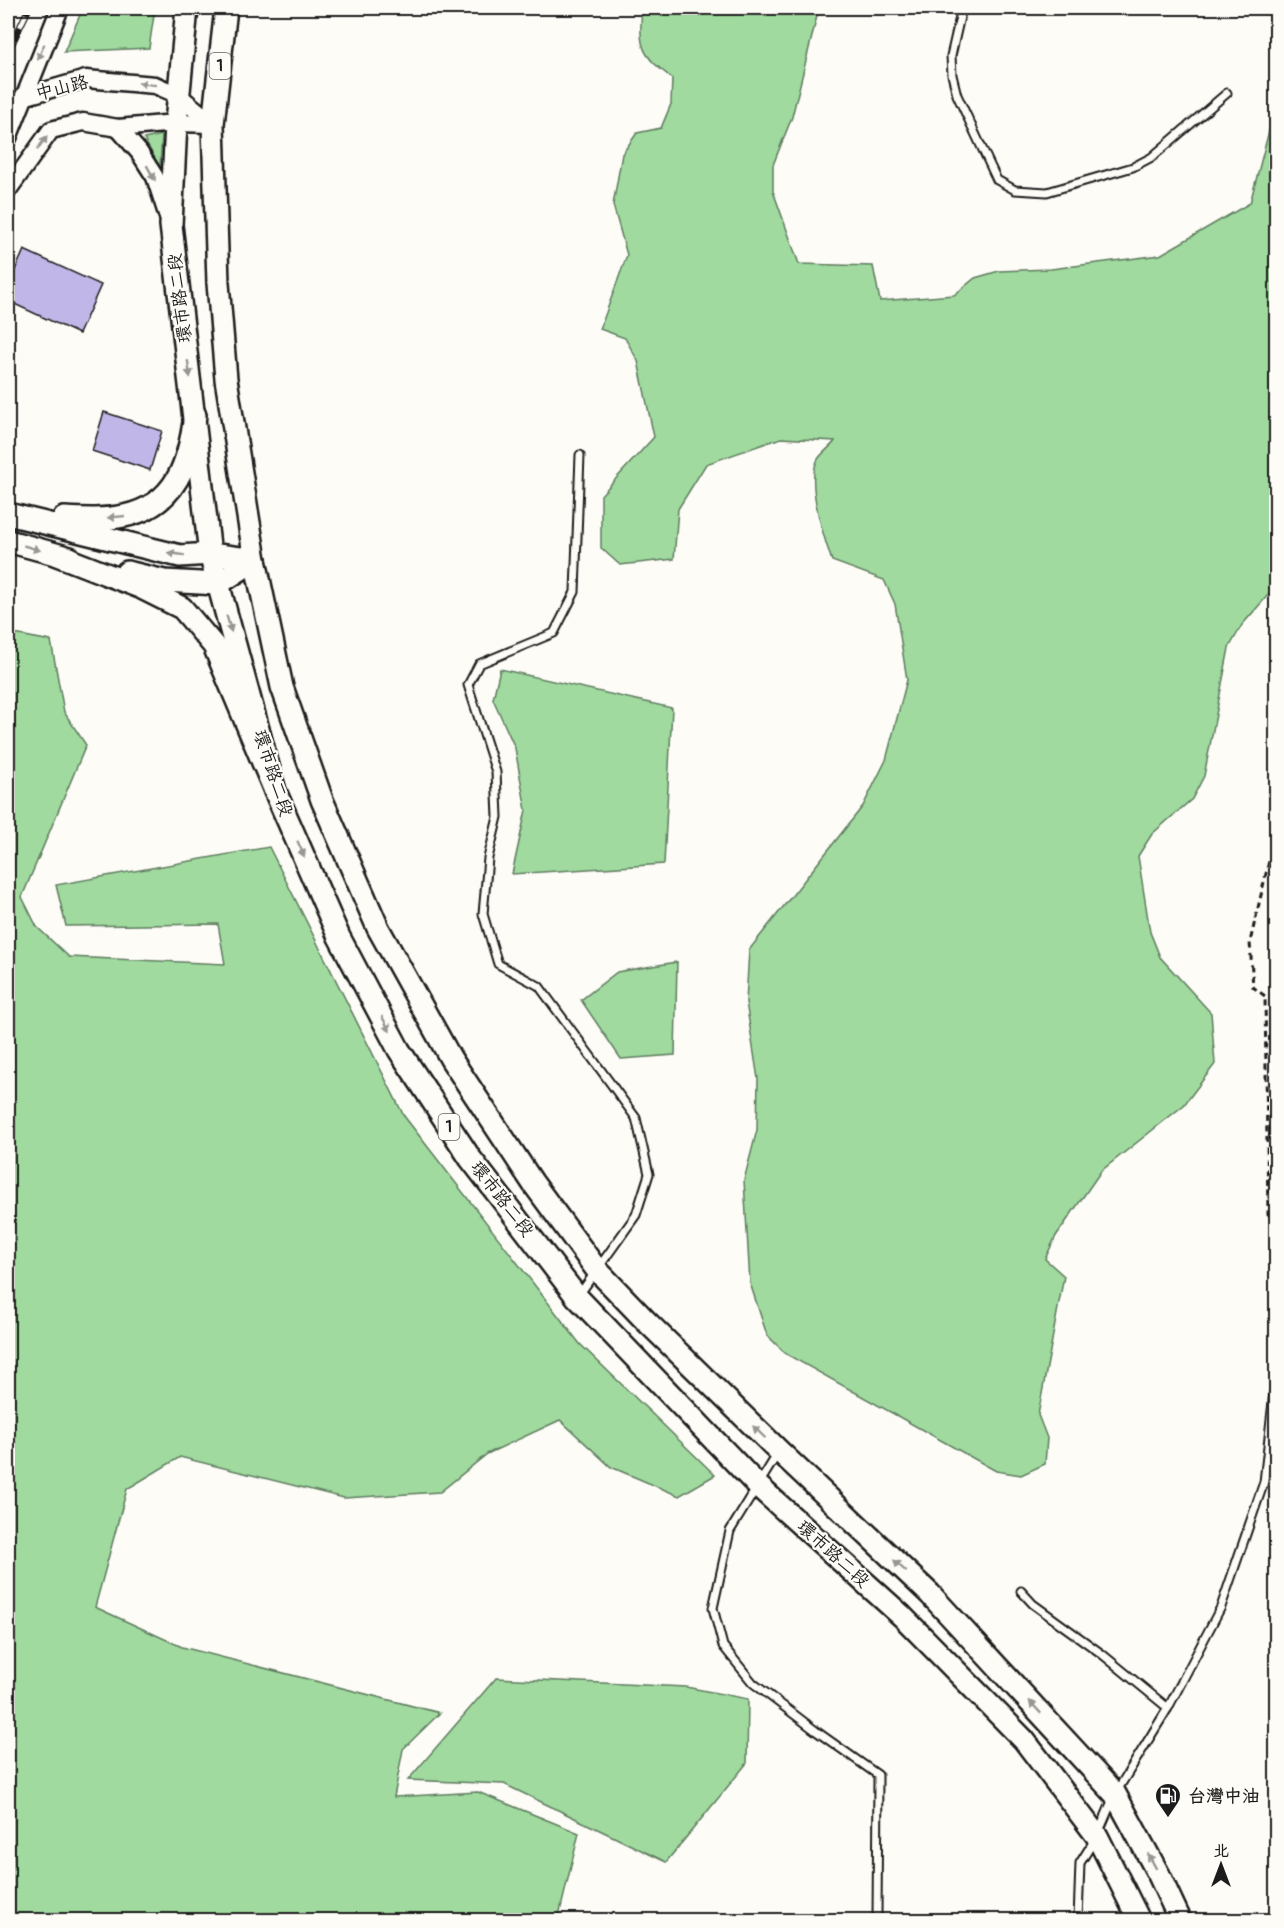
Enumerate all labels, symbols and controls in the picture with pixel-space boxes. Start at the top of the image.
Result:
one-way arrow [36,44,46,62]
road number: 1 [210,53,230,79]
street label: 中山路 [33,70,91,106]
one-way arrow [137,79,156,89]
one-way arrow [36,135,48,151]
one-way arrow [146,165,157,181]
street label: 環市路二段 [163,252,197,344]
one-way arrow [184,360,193,379]
one-way arrow [106,512,125,522]
one-way arrow [23,544,41,553]
one-way arrow [166,549,185,558]
one-way arrow [225,615,234,633]
street label: 環市路二段 [248,727,298,819]
one-way arrow [296,840,306,858]
one-way arrow [381,1016,390,1033]
road number: 1 [438,1114,460,1140]
street label: 環市路二段 [465,1156,539,1242]
one-way arrow [752,1425,766,1439]
street label: 環市路二段 [792,1515,874,1593]
one-way arrow [893,1559,908,1573]
one-way arrow [1029,1700,1042,1715]
fuel station icon: 台灣中油 [1153,1781,1183,1819]
place label: 台灣中油 [1188,1785,1260,1808]
north arrow [1191,1835,1251,1895]
text: 北 [1213,1841,1229,1861]
one-way arrow [1147,1853,1157,1870]

